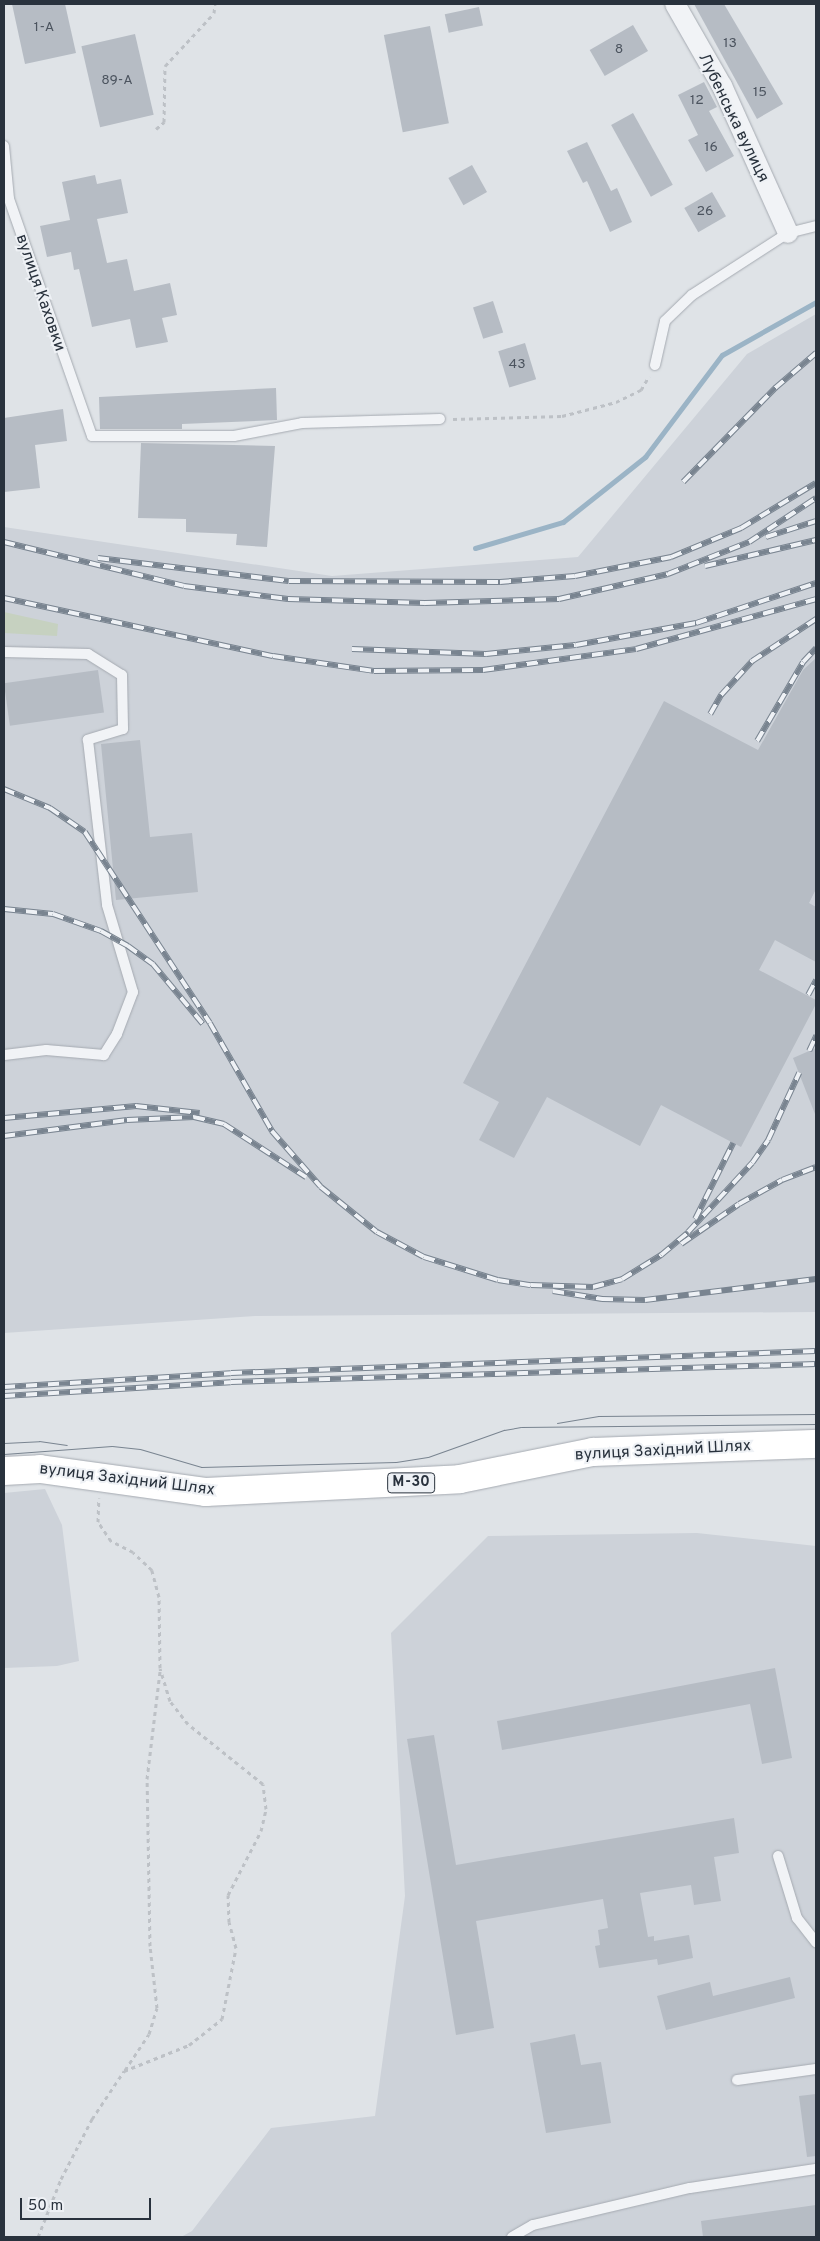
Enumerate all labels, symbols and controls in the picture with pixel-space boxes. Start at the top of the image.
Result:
house number: 1-А [34,20,54,36]
house number: 13 [723,36,737,52]
house number: 8 [615,42,623,58]
street label: Лубенська вулиця [693,50,773,186]
house number: 89-А [101,73,133,89]
house number: 15 [753,85,767,101]
house number: 12 [690,93,704,109]
house number: 16 [704,140,718,156]
house number: 26 [697,204,713,220]
street label: вулиця Каховки [11,232,69,354]
house number: 43 [508,357,526,373]
street label: вулиця Західний Шлях [574,1437,752,1465]
street label: вулиця Західний Шлях [38,1460,216,1500]
road number: М-30 [386,1470,436,1496]
scale bar [22,2188,154,2220]
text: 50 m [28,2197,63,2216]

